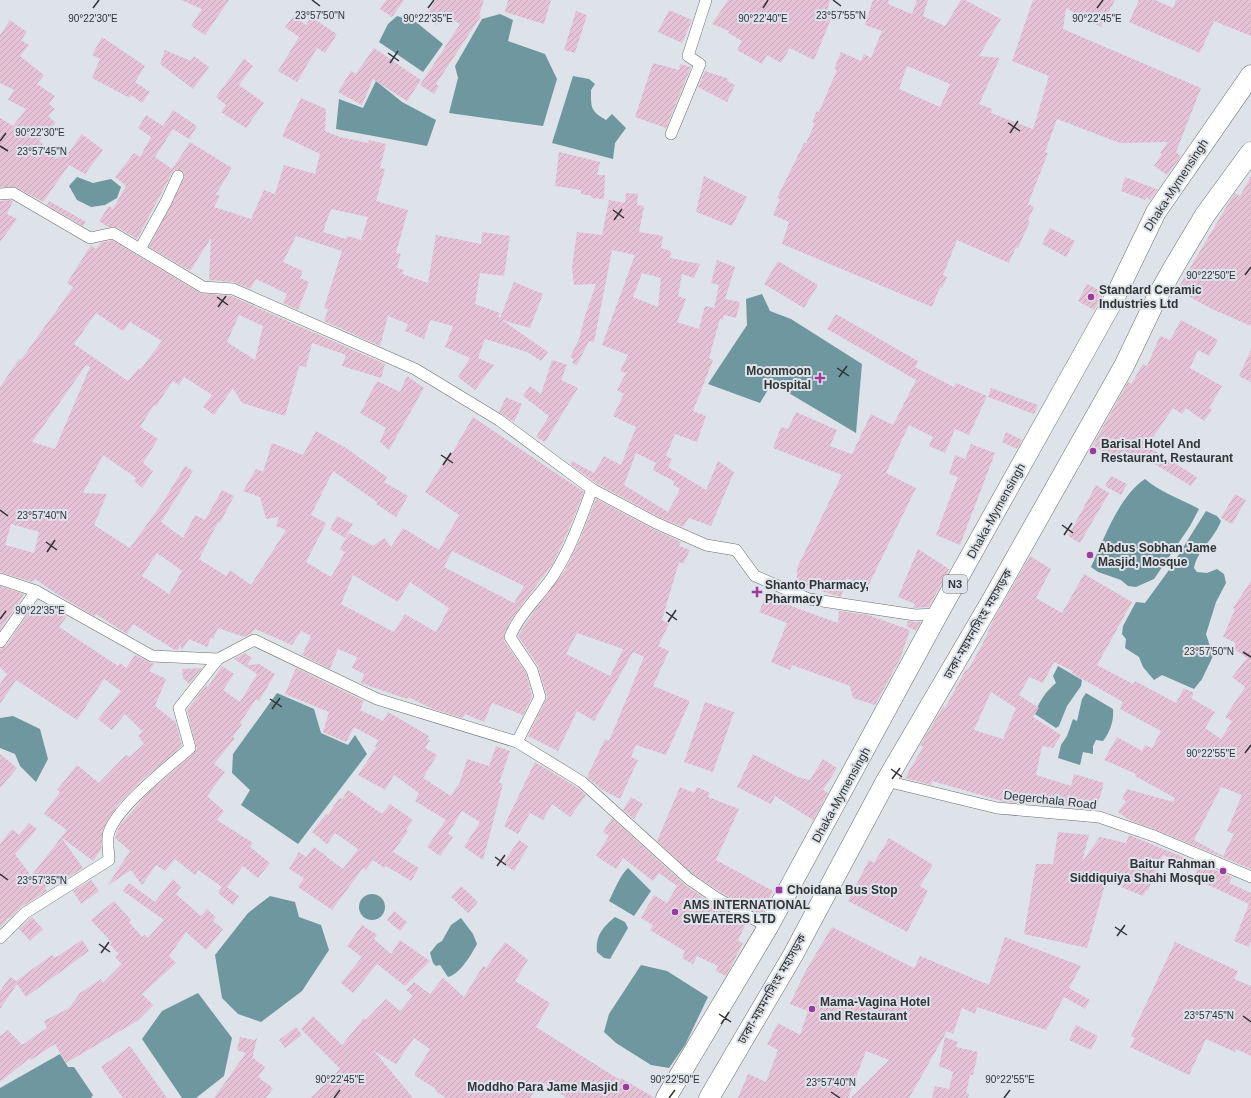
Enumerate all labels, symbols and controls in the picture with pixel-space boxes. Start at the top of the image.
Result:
text: 23°57'50"N [295,10,345,21]
text: 23°57'55"N [816,10,866,21]
text: 90°22'30"E [68,13,118,24]
text: 90°22'35"E [403,13,453,24]
text: 90°22'40"E [738,13,788,24]
text: 90°22'45"E [1072,13,1122,24]
text: 90°22'30"E [15,127,65,138]
street label: Dhaka-Mymensingh [1141,136,1211,234]
text: 23°57'45"N [17,146,67,157]
text: 90°22'50"E [1186,270,1236,281]
place label: Standard Ceramic Industries Ltd [1099,283,1202,311]
marker: Standard Ceramic Industries Ltd [1086,292,1096,302]
place label: Moonmoon Hospital [746,364,811,392]
marker: Moonmoon Hospital [814,372,826,384]
place label: Barisal Hotel And Restaurant, Restaurant [1101,437,1233,465]
marker: Barisal Hotel And Restaurant, Restaurant [1088,446,1098,456]
street label: Dhaka-Mymensingh [964,461,1028,561]
text: 23°57'40"N [17,510,67,521]
place label: Abdus Sobhan Jame Masjid, Mosque [1098,541,1217,569]
marker: Abdus Sobhan Jame Masjid, Mosque [1085,550,1095,560]
street label: ঢাকা-ময়মনসিংহ মহাসড়ক [939,566,1015,682]
road number: N3 [943,575,967,593]
place label: Shanto Pharmacy, Pharmacy [765,578,869,606]
marker: Shanto Pharmacy, Pharmacy [752,587,762,597]
text: 90°22'35"E [15,605,65,616]
text: 23°57'50"N [1184,646,1234,657]
street label: Dhaka-Mymensingh [809,745,873,845]
text: 90°22'55"E [1186,748,1236,759]
street label: Degerchala Road [1003,788,1097,812]
place label: Baitur Rahman Siddiquiya Shahi Mosque [1070,857,1215,885]
marker: Baitur Rahman Siddiquiya Shahi Mosque [1218,866,1228,876]
text: 23°57'35"N [17,875,67,886]
place label: Choidana Bus Stop [787,883,898,897]
marker: Choidana Bus Stop [774,885,784,895]
place label: AMS INTERNATIONAL SWEATERS LTD [683,898,810,926]
marker: AMS INTERNATIONAL SWEATERS LTD [670,907,680,917]
street label: ঢাকা-ময়মনসিংহ মহাসড়ক [733,931,809,1047]
place label: Mama-Vagina Hotel and Restaurant [820,995,930,1023]
marker: Mama-Vagina Hotel and Restaurant [807,1004,817,1014]
text: 23°57'45"N [1184,1010,1234,1021]
text: 90°22'45"E [315,1074,365,1085]
text: 90°22'50"E [650,1074,700,1085]
text: 90°22'55"E [985,1074,1035,1085]
text: 23°57'40"N [806,1077,856,1088]
place label: Moddho Para Jame Masjid [467,1080,618,1094]
marker: Moddho Para Jame Masjid [621,1082,631,1092]

